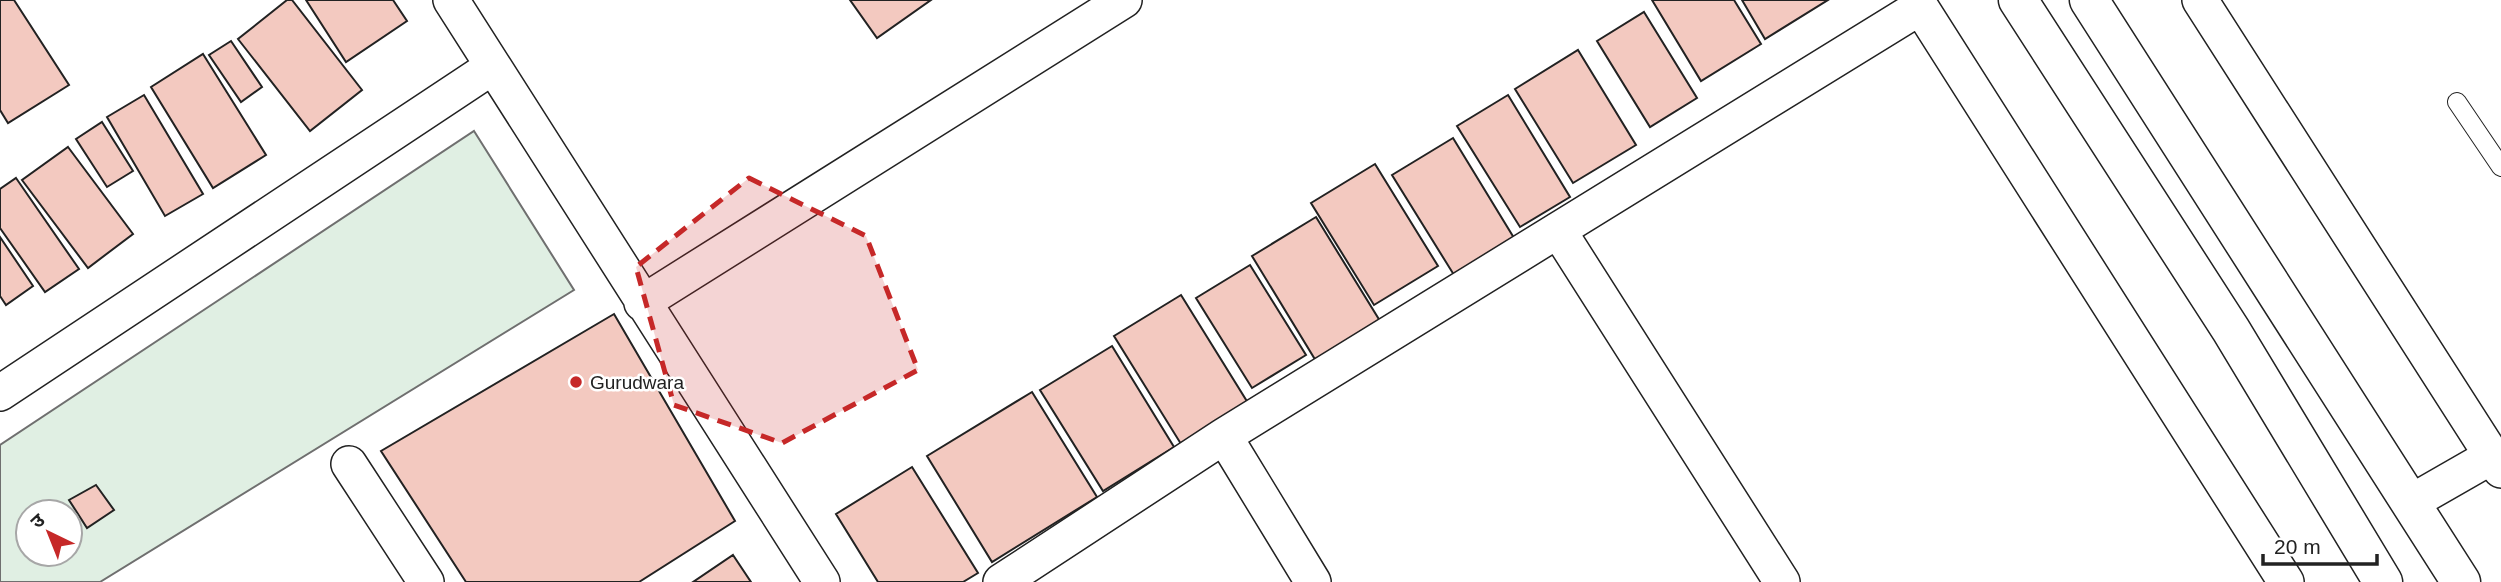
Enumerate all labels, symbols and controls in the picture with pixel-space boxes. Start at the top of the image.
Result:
place label: Gurudwara [590,372,684,393]
marker: Gurudwara [568,374,584,390]
north arrow [14,498,84,568]
text: उ [27,509,50,532]
scale bar [2263,522,2377,566]
text: 20 m [2274,535,2321,558]

